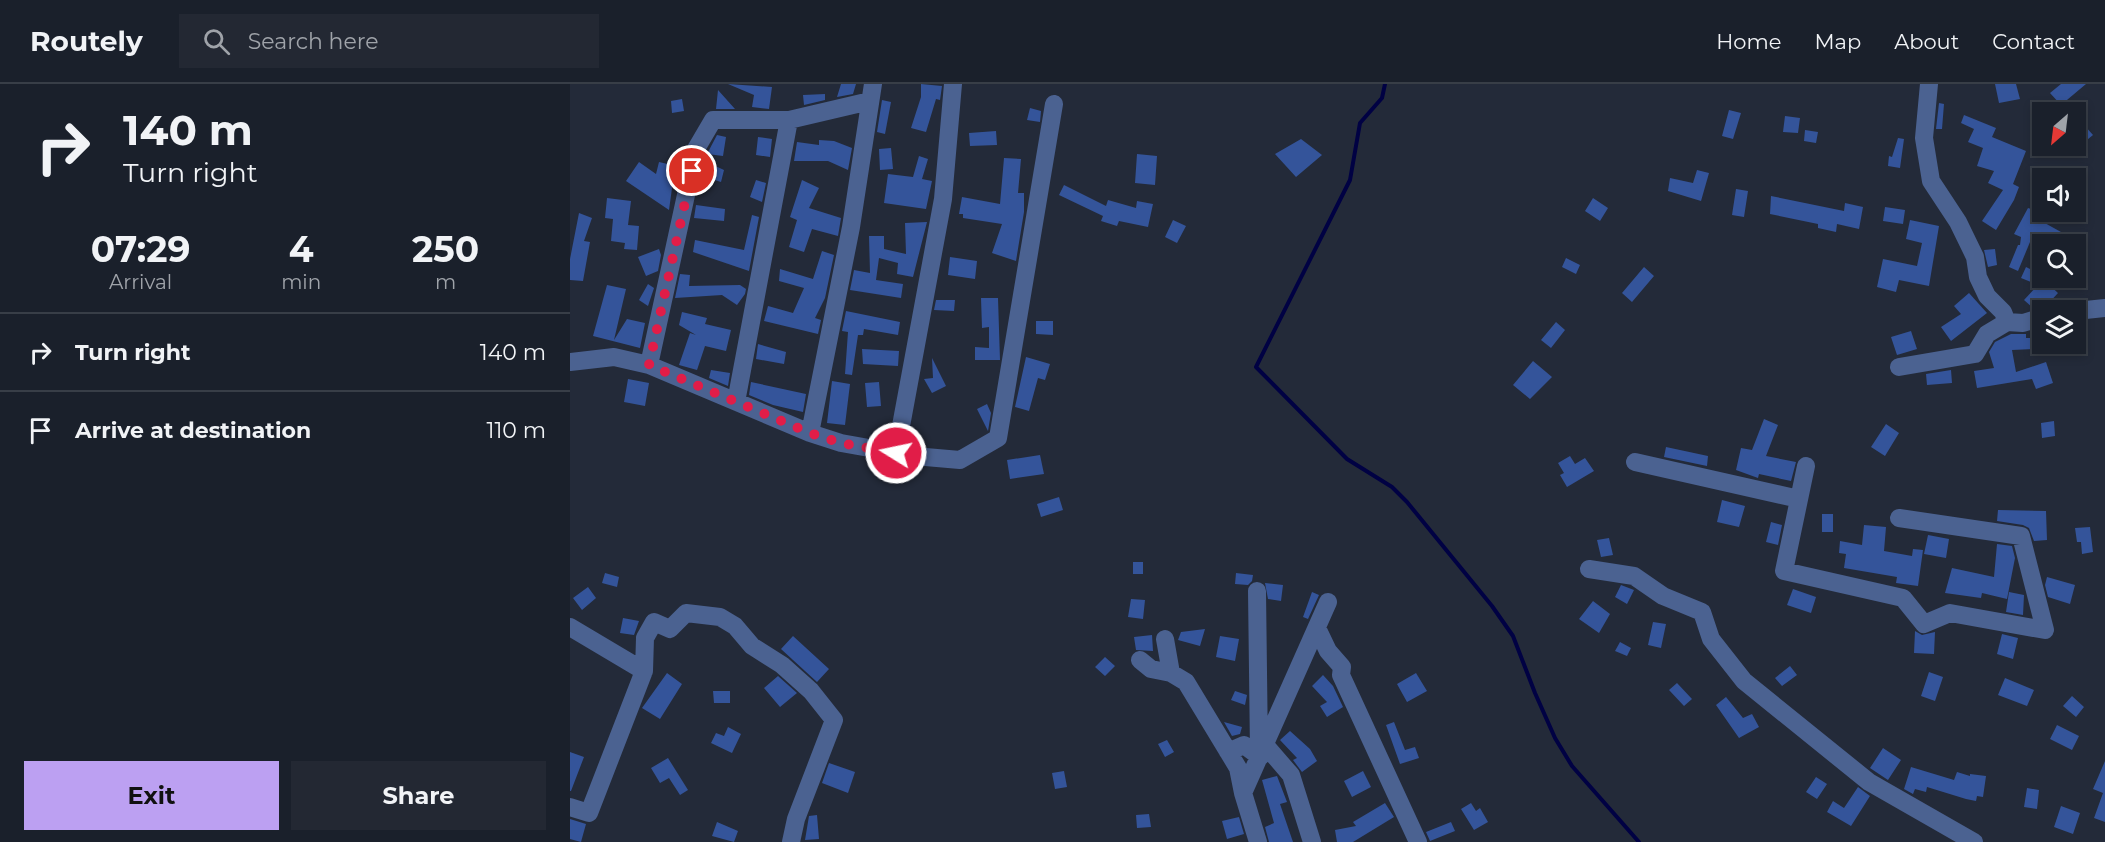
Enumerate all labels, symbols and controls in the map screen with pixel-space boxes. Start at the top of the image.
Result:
search box [179,14,599,68]
text: Routely [30,24,143,58]
icon: search [200,25,233,58]
text: Search here [248,28,379,55]
text: Home [1716,29,1781,54]
text: Map [1814,29,1861,54]
text: About [1894,29,1959,54]
text: Contact [1992,29,2075,54]
north arrow [2032,102,2086,156]
map controls [2032,102,2086,354]
text: 140 m [123,104,253,156]
icon: right [24,108,102,186]
pin [666,145,717,196]
icon: arrive [675,154,708,187]
text: Turn right [123,156,258,189]
button: sound [2032,168,2086,222]
text: 07:29 [91,227,190,271]
text: 4 [289,227,314,271]
text: 250 [412,227,479,271]
button: search [2032,234,2086,288]
text: Arrival [109,270,172,294]
text: min [281,270,321,294]
text: m [435,270,456,294]
button: layers [2032,300,2086,354]
icon: right [24,336,57,369]
text: Turn right [75,339,190,366]
text: 140 m [480,339,546,366]
icon: arrive [24,414,57,447]
text: Arrive at destination [75,417,311,444]
text: 110 m [486,417,546,444]
position arrow [864,421,928,485]
button: Exit [24,761,279,830]
button: Share [291,761,546,830]

